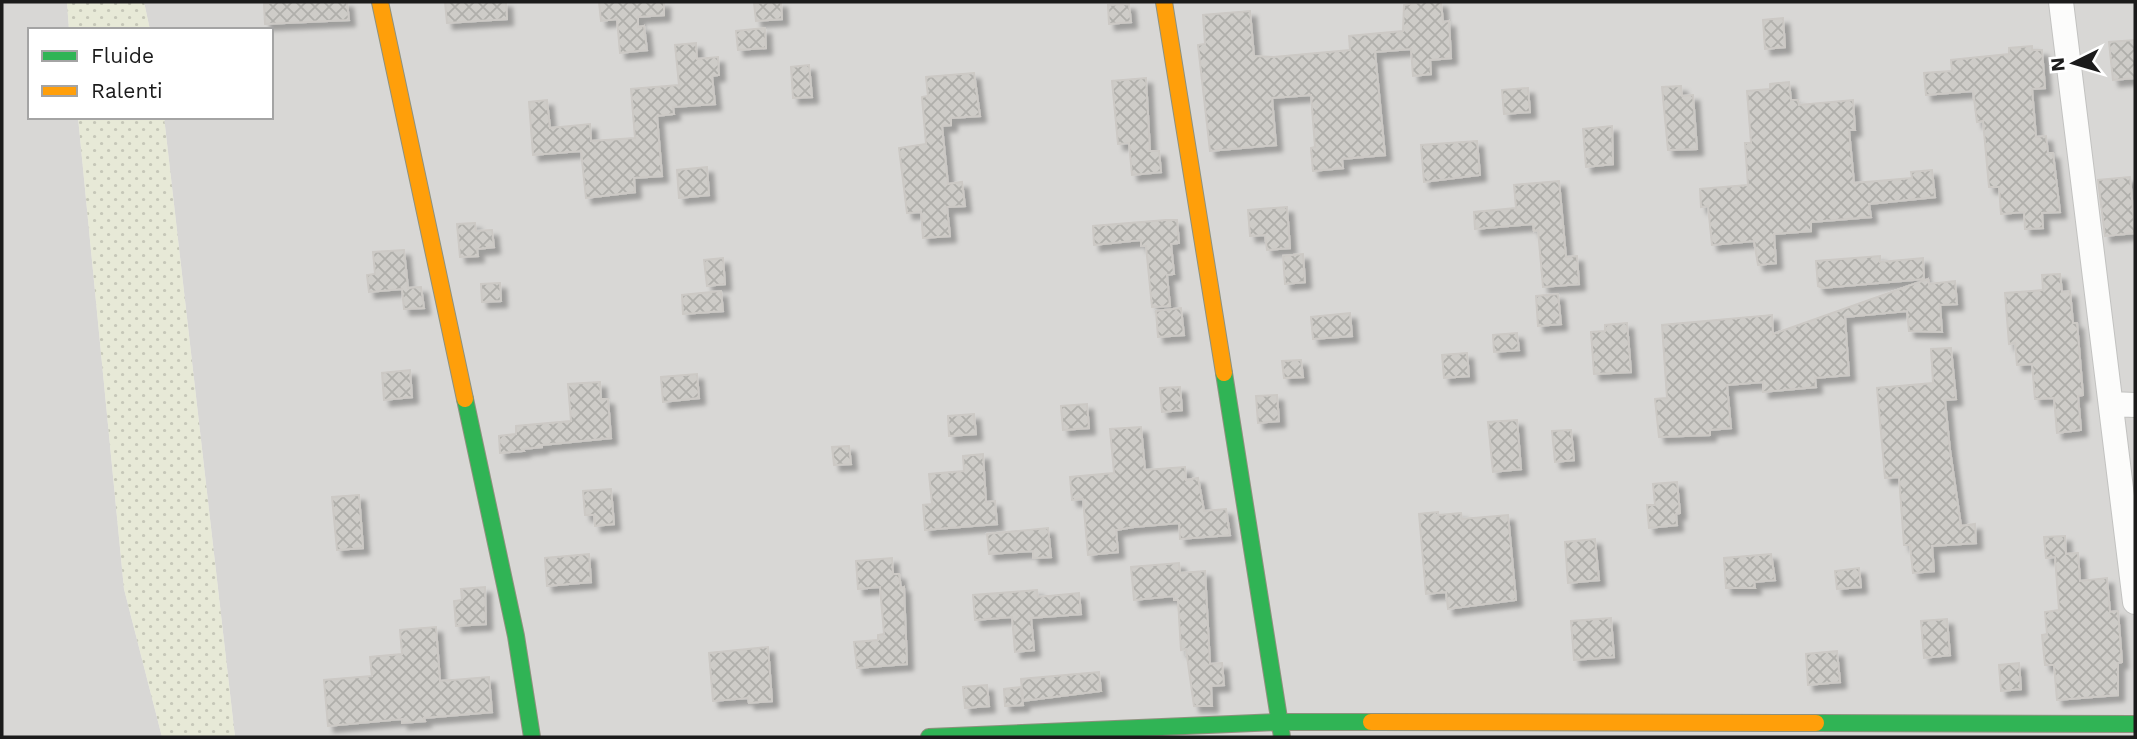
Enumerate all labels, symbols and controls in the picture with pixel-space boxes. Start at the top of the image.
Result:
legend [28,28,273,119]
north arrow [2039,28,2109,98]
text: Fluide [91,43,154,68]
text: N [2045,56,2070,72]
text: Ralenti [91,78,163,103]

